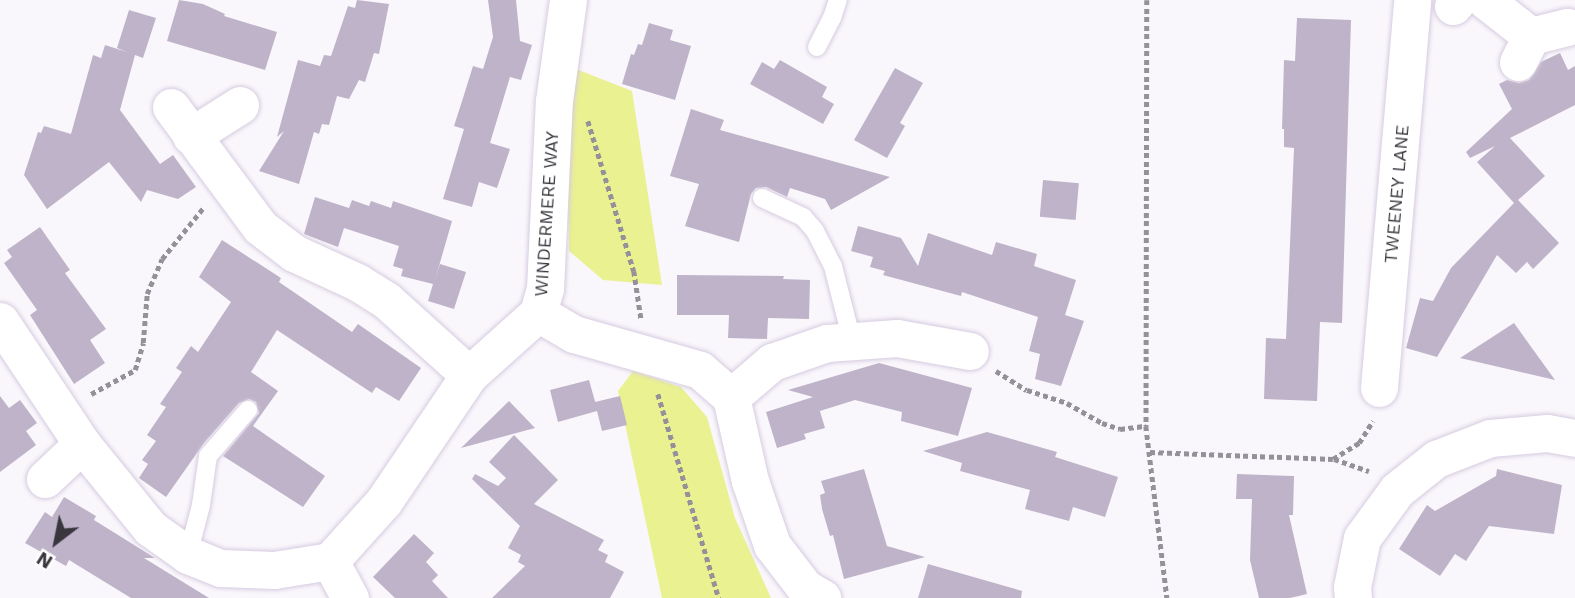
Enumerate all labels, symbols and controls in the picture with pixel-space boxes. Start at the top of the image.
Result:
street label: TWEENEY LANE [1380,124,1414,264]
street label: WINDERMERE WAY [530,130,564,298]
north arrow [21,507,91,577]
text: N [33,547,57,574]

